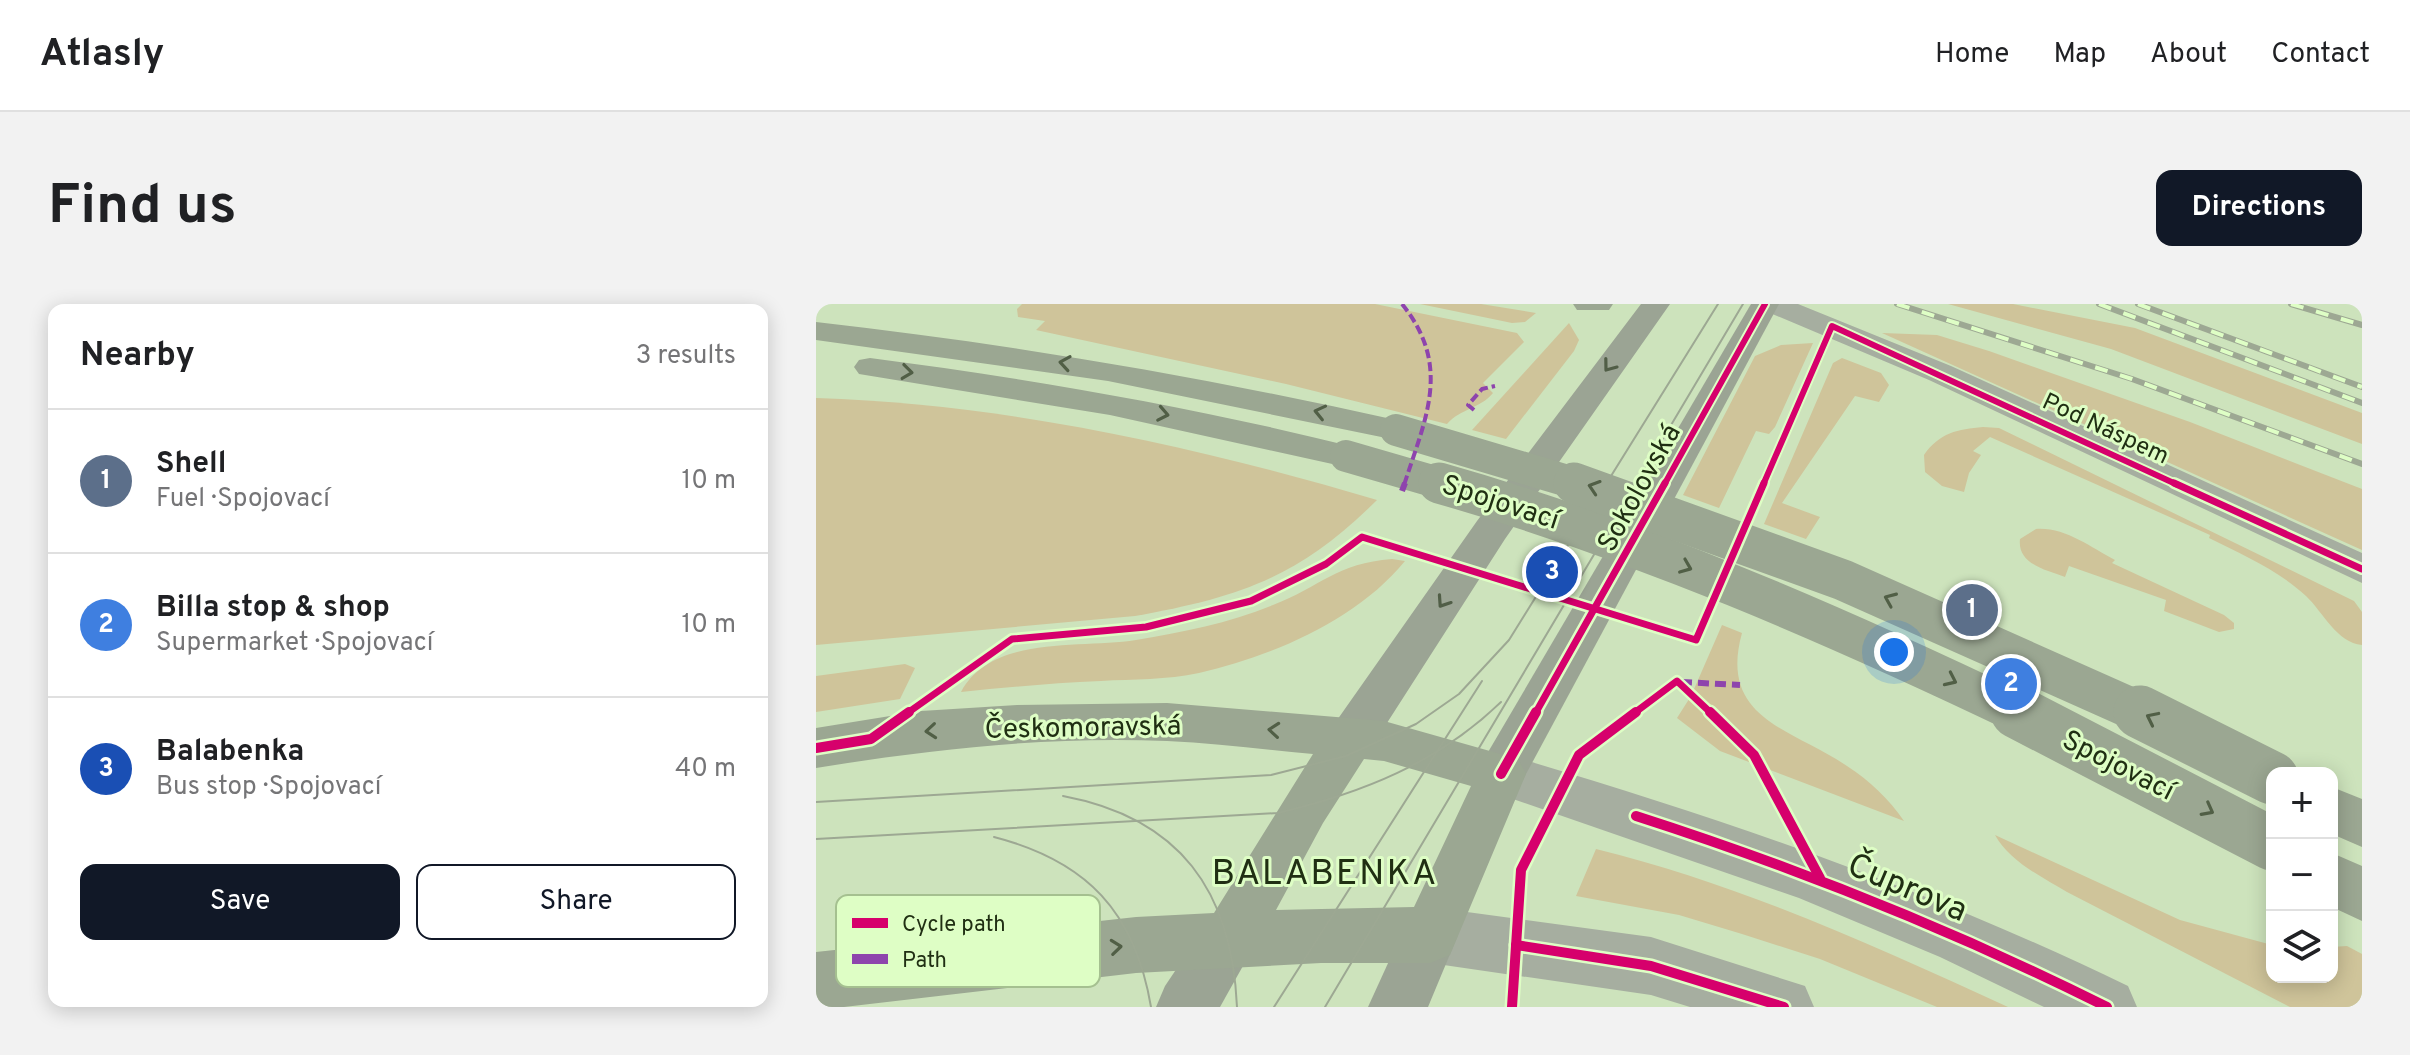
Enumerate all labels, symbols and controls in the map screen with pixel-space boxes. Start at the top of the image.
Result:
text: Atlasly [40,31,164,80]
text: Home [1935,37,2009,73]
text: Map [2053,37,2106,73]
text: About [2150,37,2227,73]
text: Contact [2271,37,2370,73]
button: Directions [2156,170,2362,246]
text: Find us [48,173,237,243]
text: Nearby [80,335,195,378]
text: 3 results [636,340,736,373]
one-way arrow [1058,355,1071,372]
one-way arrow [1604,357,1618,372]
one-way arrow [901,363,914,380]
street label: Pod Náspem [2037,387,2173,472]
one-way arrow [1314,404,1327,421]
one-way arrow [1156,405,1170,422]
street label: Sokolovská [1591,418,1691,559]
text: Shell [156,446,226,483]
text: 1 [101,465,111,498]
text: 10 m [681,465,736,498]
street label: Spojovací [1437,468,1566,541]
one-way arrow [1588,481,1602,497]
text: Fuel · Spojovací [156,483,330,516]
pin: 3 [1526,542,1578,602]
one-way arrow [1678,557,1692,574]
pin: 1 [1946,580,1998,640]
text: Billa stop & shop [156,590,390,627]
one-way arrow [1438,593,1453,607]
one-way arrow [1884,593,1898,609]
text: 2 [98,609,114,642]
text: 10 m [681,609,736,642]
text: Supermarket · Spojovací [156,627,433,660]
your location [1874,632,1914,672]
pin: 2 [1985,654,2037,714]
one-way arrow [1942,671,1957,687]
street label: Českomoravská [984,707,1182,749]
one-way arrow [2146,712,2161,728]
one-way arrow [924,722,937,739]
one-way arrow [1267,722,1280,739]
street label: Spojovací [2055,723,2182,812]
text: Balabenka [156,734,304,771]
text: 3 [98,753,114,786]
text: 40 m [675,753,736,786]
map controls [2266,767,2338,983]
button: + [2266,767,2338,839]
text: Bus stop · Spojovací [156,771,381,804]
one-way arrow [2199,801,2214,816]
button: − [2266,839,2338,911]
street label: Čuprova [1840,843,1974,934]
district label: BALABENKA [1212,852,1438,898]
button: Save [80,864,400,940]
button: Share [416,864,736,940]
legend [836,895,1100,987]
button: layers [2266,911,2338,983]
text: Cycle path [902,912,1006,939]
one-way arrow [1110,938,1123,955]
text: Path [902,948,947,975]

